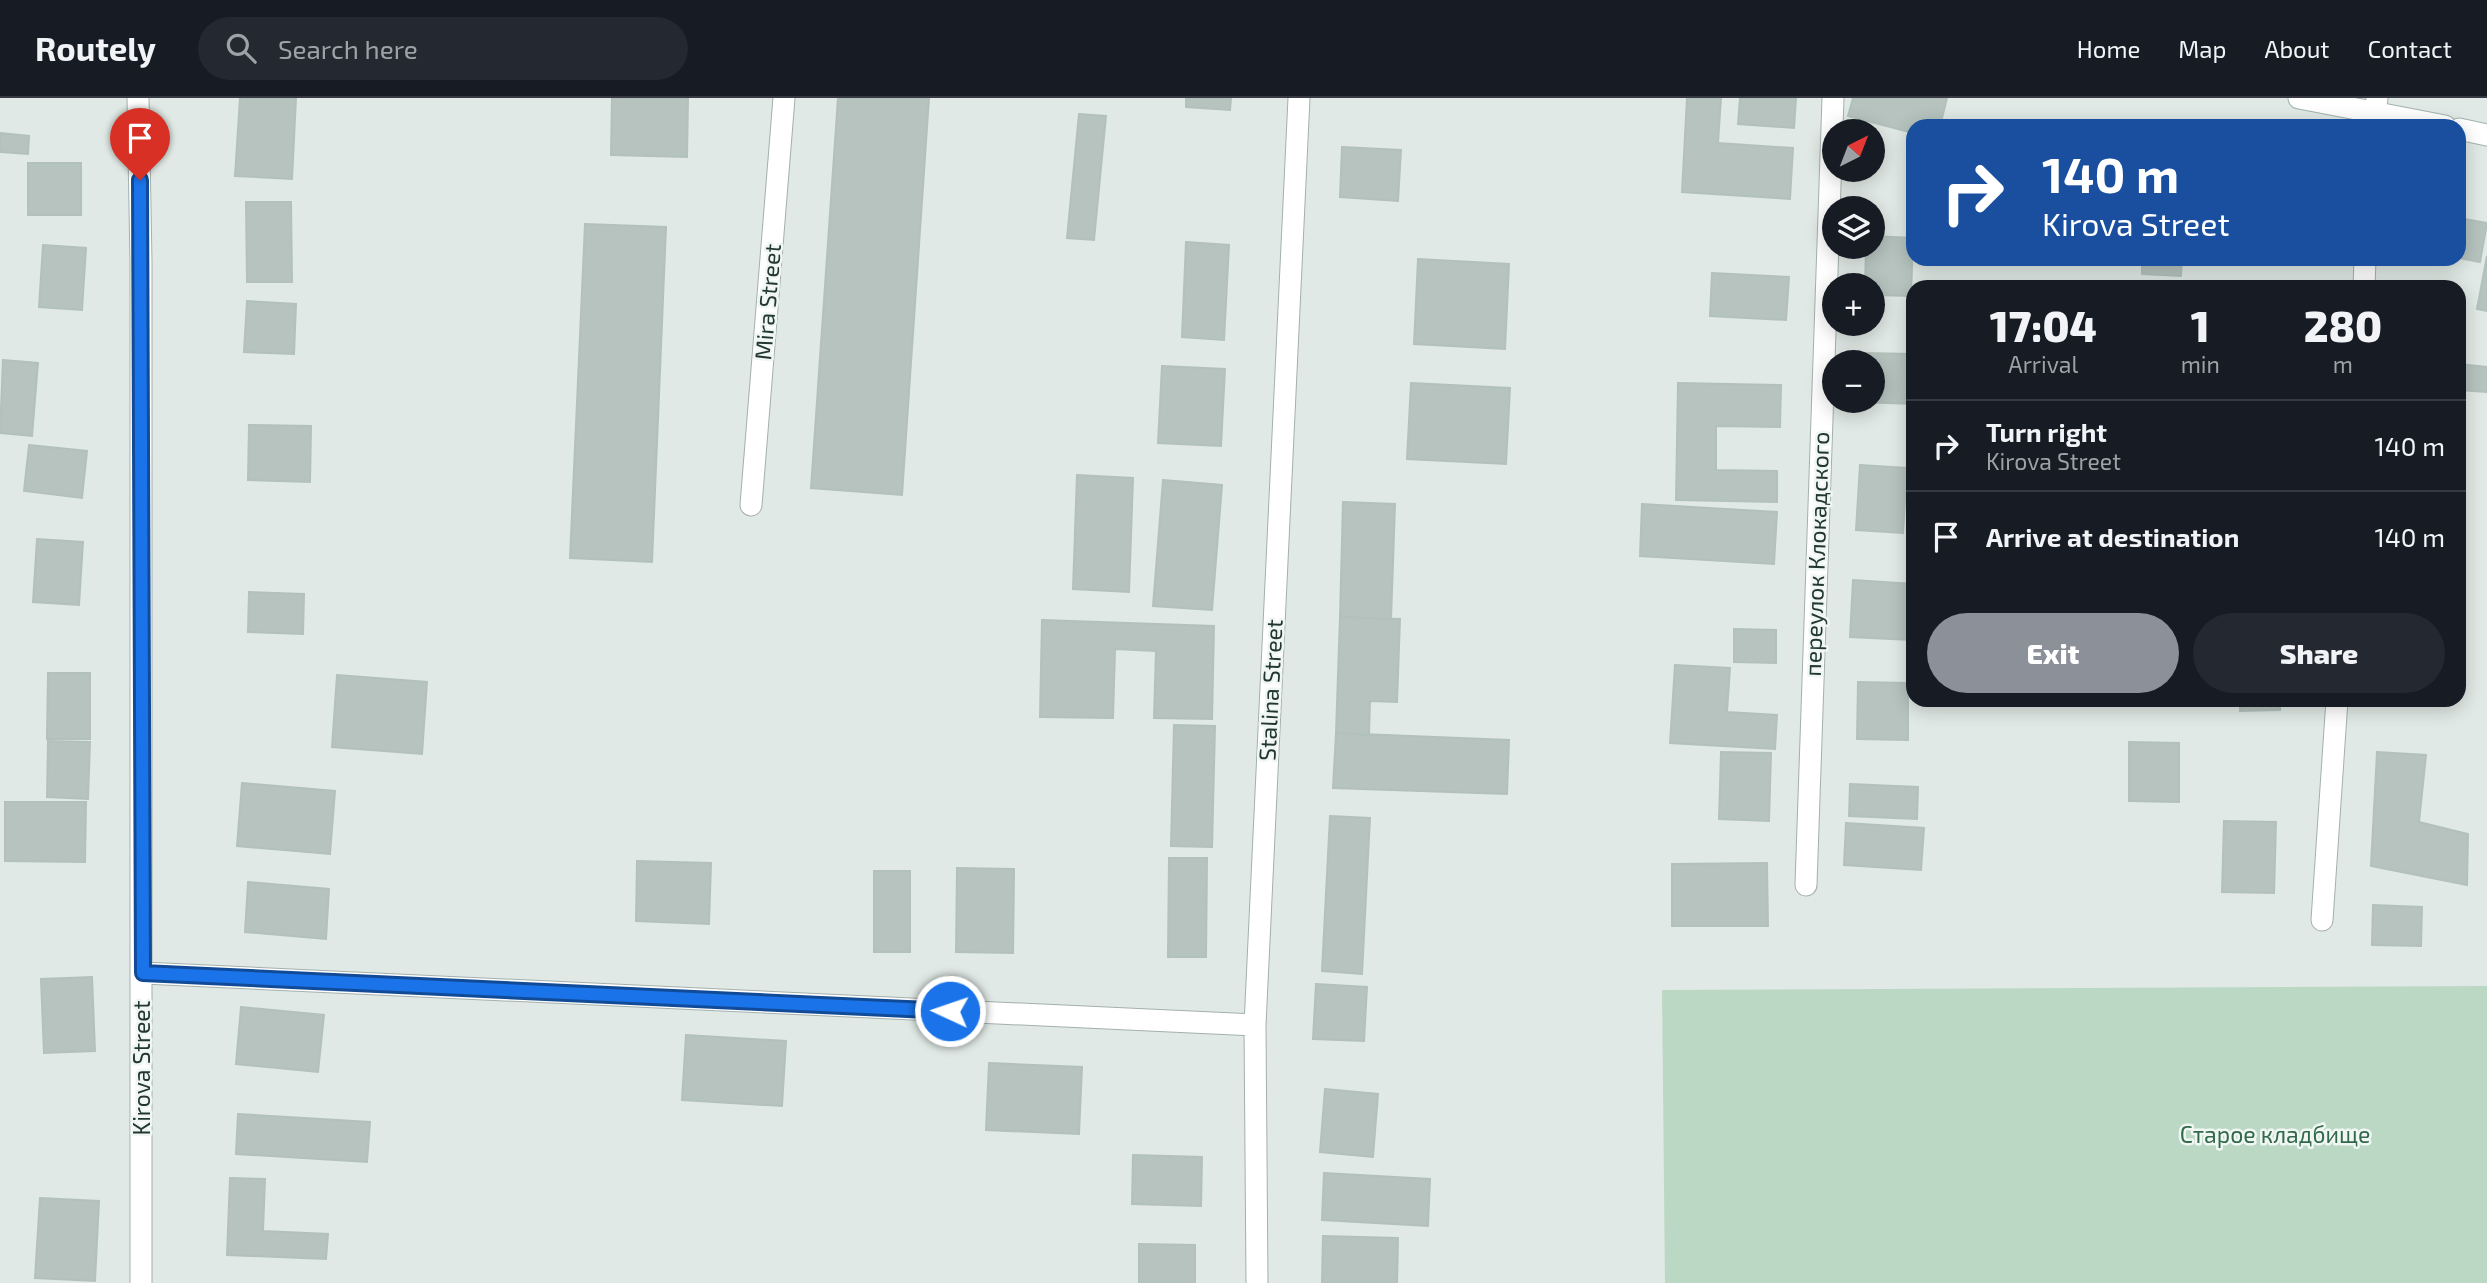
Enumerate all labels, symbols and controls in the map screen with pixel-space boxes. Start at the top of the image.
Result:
search box [198,17,688,80]
text: Routely [35,28,156,68]
icon: search [222,29,260,67]
text: Search here [278,33,418,64]
text: Home [2077,34,2140,63]
text: Map [2178,34,2226,63]
text: About [2264,34,2330,63]
text: Contact [2368,34,2452,63]
pin [110,108,170,180]
icon: arrive [121,119,159,157]
north arrow [1822,119,1885,182]
map controls [1822,119,1885,413]
text: 140 m [2042,144,2179,203]
icon: right [1927,147,2018,238]
button: layers [1822,196,1885,259]
text: Kirova Street [2042,204,2230,242]
street label: Mira Street [748,242,786,361]
button: + [1822,273,1885,336]
text: 17:04 [1990,300,2097,350]
text: 1 [2191,300,2210,350]
text: 280 [2304,300,2382,350]
button: − [1822,350,1885,413]
text: Arrival [2008,350,2078,378]
text: min [2181,350,2220,378]
text: m [2333,350,2353,378]
text: Turn right [1986,416,2107,447]
icon: right [1927,427,1965,465]
text: 140 m [2374,430,2445,461]
street label: переулок Клокадского [1798,431,1835,677]
text: Kirova Street [1986,447,2121,475]
icon: arrive [1927,518,1965,556]
text: Arrive at destination [1986,521,2239,552]
text: 140 m [2374,521,2445,552]
button: Exit [1927,613,2179,693]
button: Share [2193,613,2445,693]
street label: Stalina Street [1252,618,1288,761]
position arrow [913,974,987,1048]
street label: Kirova Street [127,1000,155,1135]
park label: Старое кладбище [2180,1120,2370,1148]

